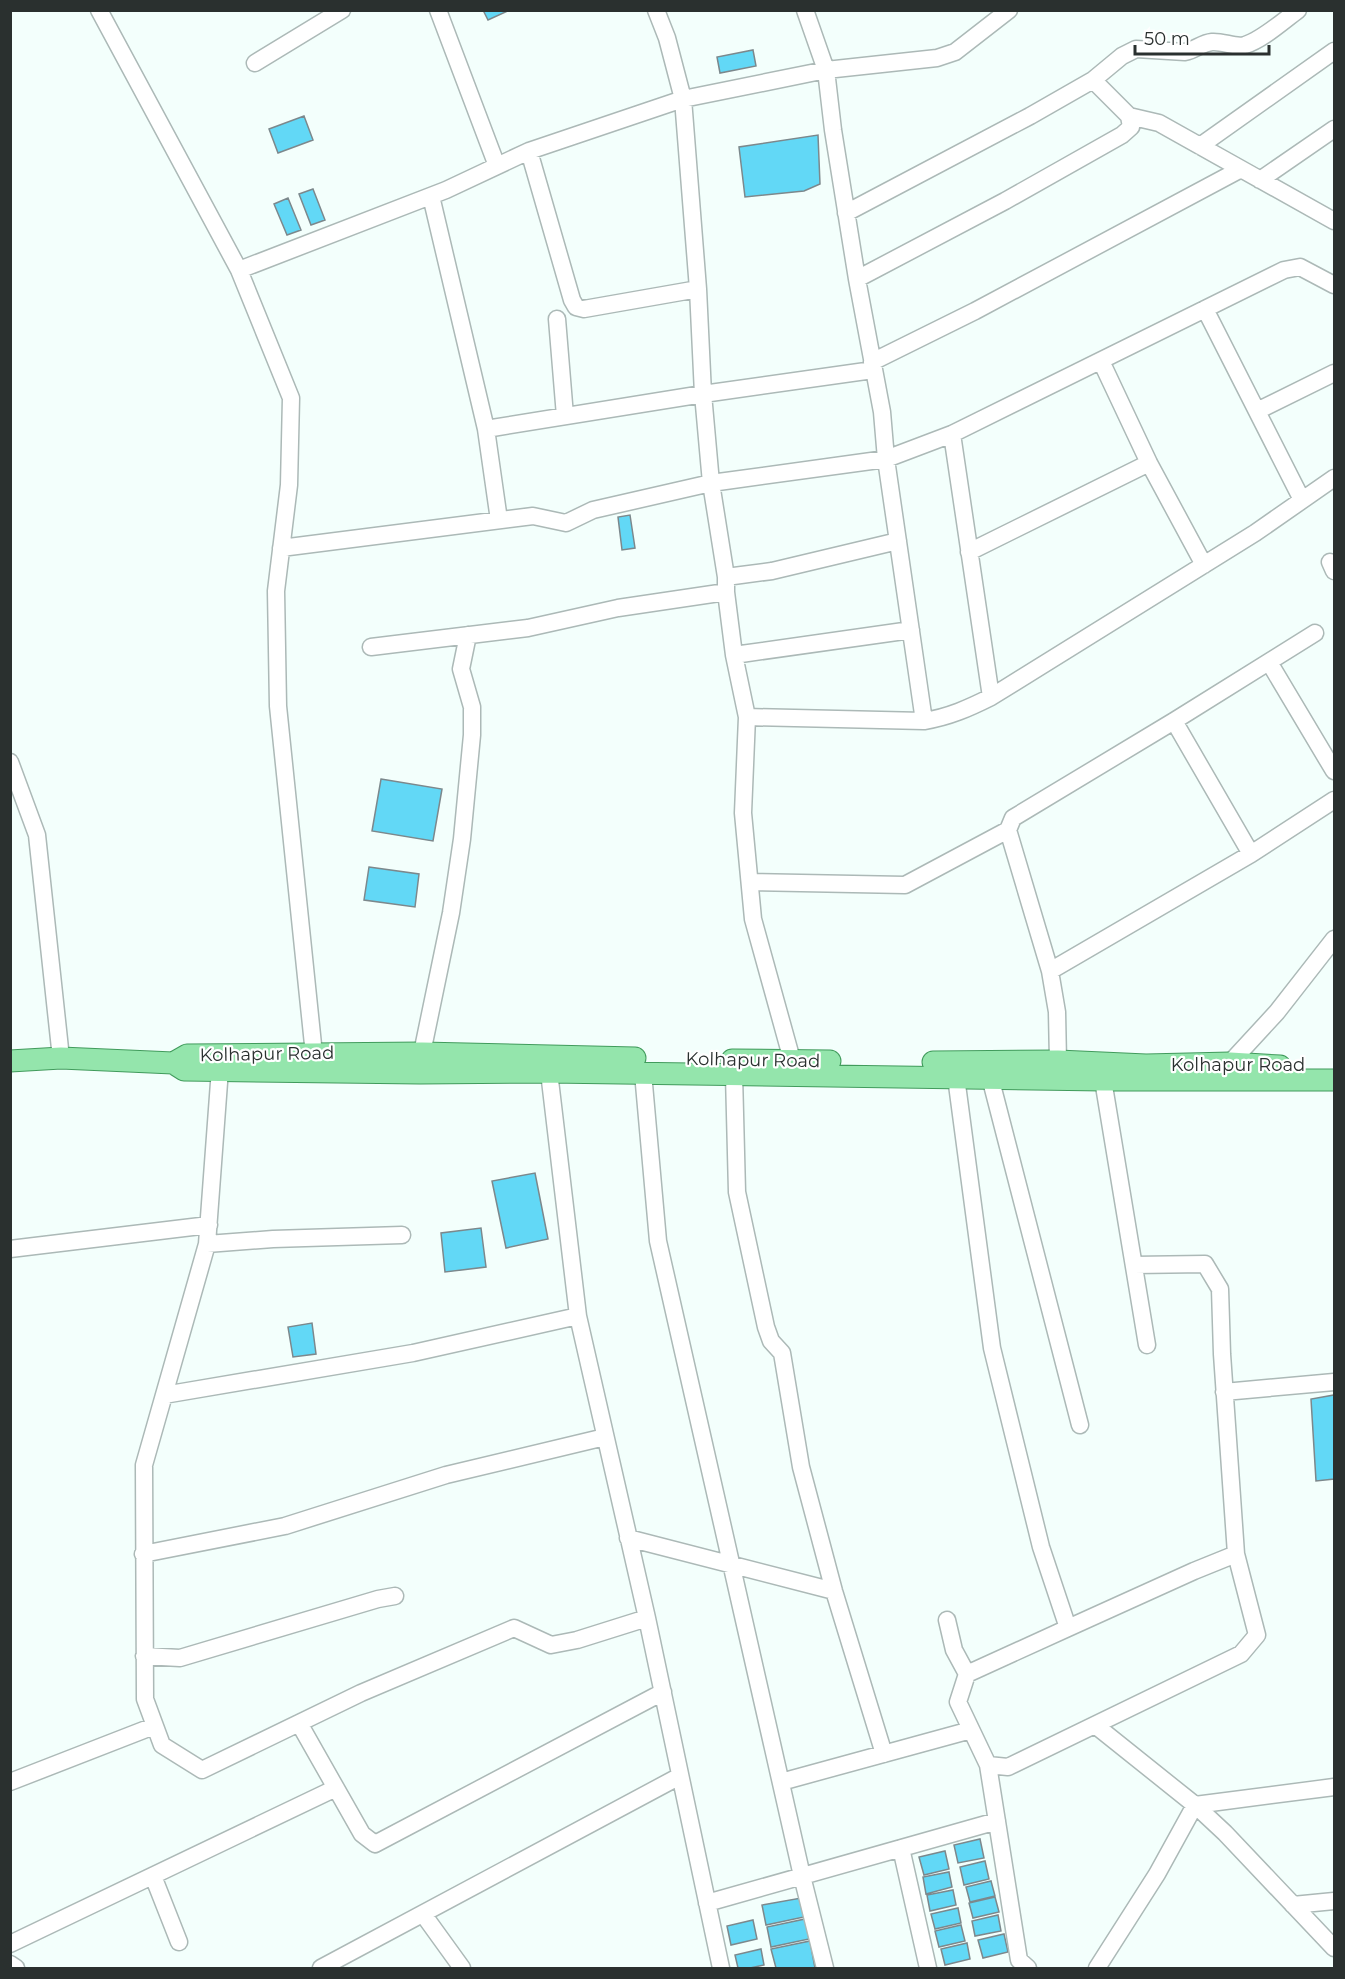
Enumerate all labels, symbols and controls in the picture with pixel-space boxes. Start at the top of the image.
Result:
scale bar [1135,18,1268,56]
text: 50 m [1144,28,1190,50]
street label: Kolhapur Road [200,1042,334,1066]
street label: Kolhapur Road [686,1048,820,1072]
street label: Kolhapur Road [1171,1054,1305,1076]

